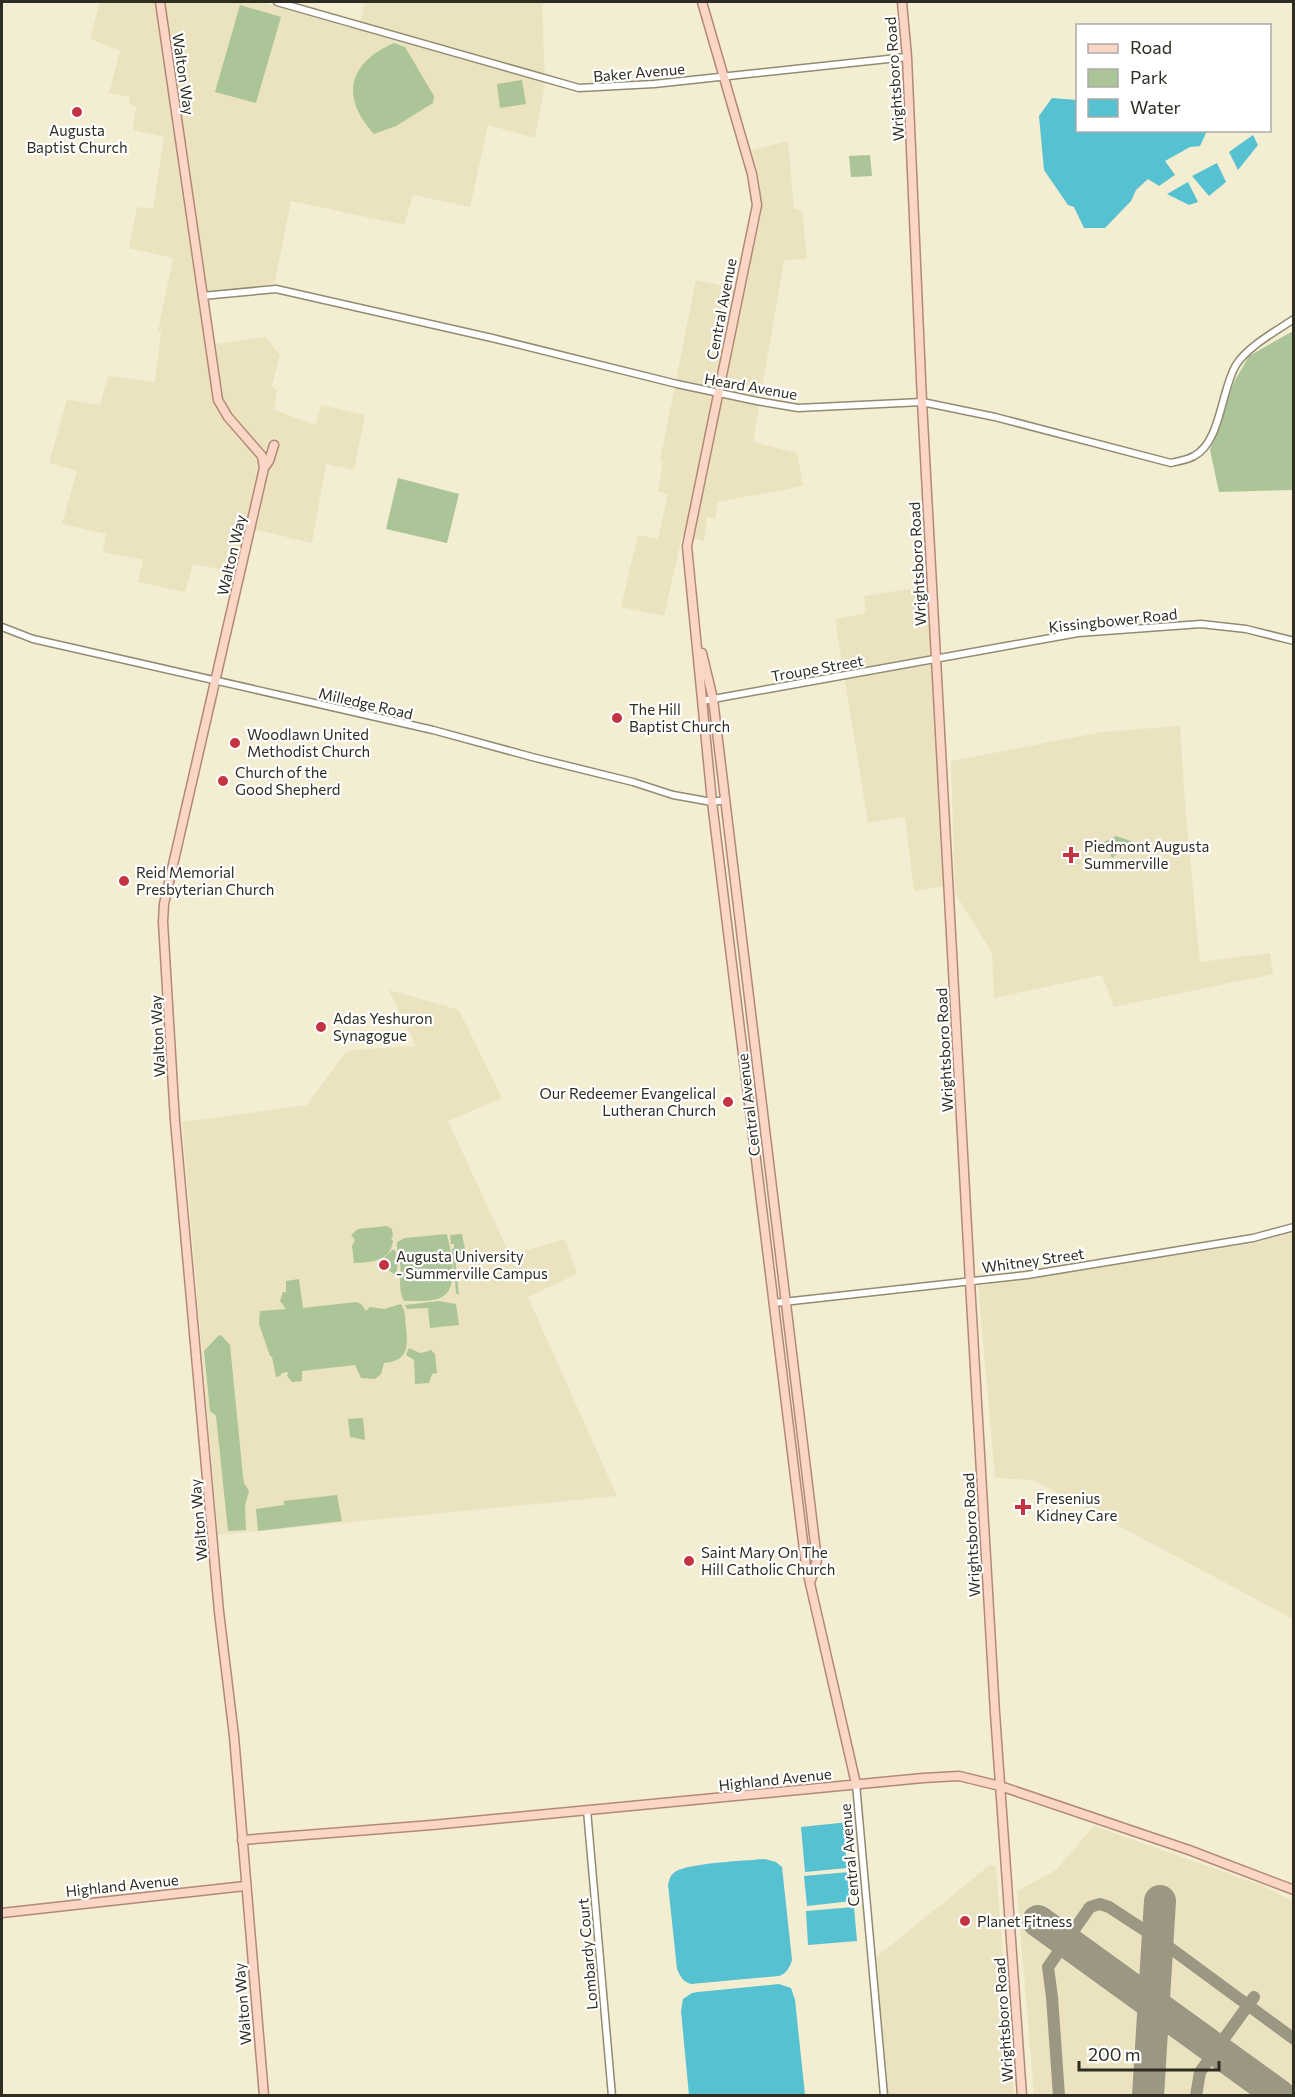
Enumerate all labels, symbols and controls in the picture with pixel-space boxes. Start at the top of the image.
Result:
street label: Wrightsboro Road [881,16,907,142]
legend [1076,24,1271,132]
street label: Walton Way [169,32,199,116]
text: Road [1130,36,1172,58]
street label: Baker Avenue [592,59,686,85]
text: Park [1130,66,1168,88]
text: Water [1130,96,1181,118]
marker: Augusta Baptist Church [70,105,84,119]
place label: Augusta Baptist Church [26,121,128,156]
street label: Central Avenue [702,256,740,361]
street label: Heard Avenue [703,369,799,403]
street label: Wrightsboro Road [905,501,929,627]
street label: Walton Way [213,513,249,597]
street label: Kissingbower Road [1048,604,1178,636]
street label: Troupe Street [769,651,865,685]
street label: Milledge Road [317,683,415,723]
place label: The Hill Baptist Church [629,700,730,735]
marker: The Hill Baptist Church [610,711,624,725]
place label: Woodlawn United Methodist Church [247,725,370,760]
marker: Woodlawn United Methodist Church [228,736,242,750]
place label: Church of the Good Shepherd [235,763,341,798]
marker: Church of the Good Shepherd [216,774,230,788]
place label: Piedmont Augusta Summerville [1084,837,1209,872]
marker: Piedmont Augusta Summerville [1062,846,1080,864]
place label: Reid Memorial Presbyterian Church [136,863,274,898]
marker: Reid Memorial Presbyterian Church [117,874,131,888]
street label: Wrightsboro Road [932,987,956,1113]
street label: Walton Way [146,994,168,1078]
place label: Adas Yeshuron Synagogue [333,1009,433,1044]
marker: Adas Yeshuron Synagogue [314,1020,328,1034]
street label: Central Avenue [733,1053,763,1157]
place label: Our Redeemer Evangelical Lutheran Church [539,1084,716,1119]
marker: Our Redeemer Evangelical Lutheran Church [721,1095,735,1109]
street label: Whitney Street [981,1244,1085,1276]
place label: Augusta University - Summerville Campus [396,1247,548,1282]
marker: Augusta University - Summerville Campus [377,1258,391,1272]
street label: Wrightsboro Road [959,1472,983,1598]
street label: Walton Way [185,1478,211,1562]
place label: Fresenius Kidney Care [1036,1489,1117,1524]
marker: Fresenius Kidney Care [1014,1498,1032,1516]
place label: Saint Mary On The Hill Catholic Church [701,1543,835,1578]
marker: Saint Mary On The Hill Catholic Church [682,1554,696,1568]
street label: Highland Avenue [718,1764,833,1794]
street label: Central Avenue [836,1803,862,1907]
street label: Highland Avenue [65,1870,180,1900]
street label: Lombardy Court [573,1897,601,2011]
place label: Planet Fitness [977,1912,1072,1930]
marker: Planet Fitness [958,1914,972,1928]
street label: Wrightsboro Road [990,1957,1016,2083]
street label: Walton Way [229,1962,255,2046]
scale bar [1079,2034,1218,2072]
text: 200 m [1088,2043,1141,2065]

